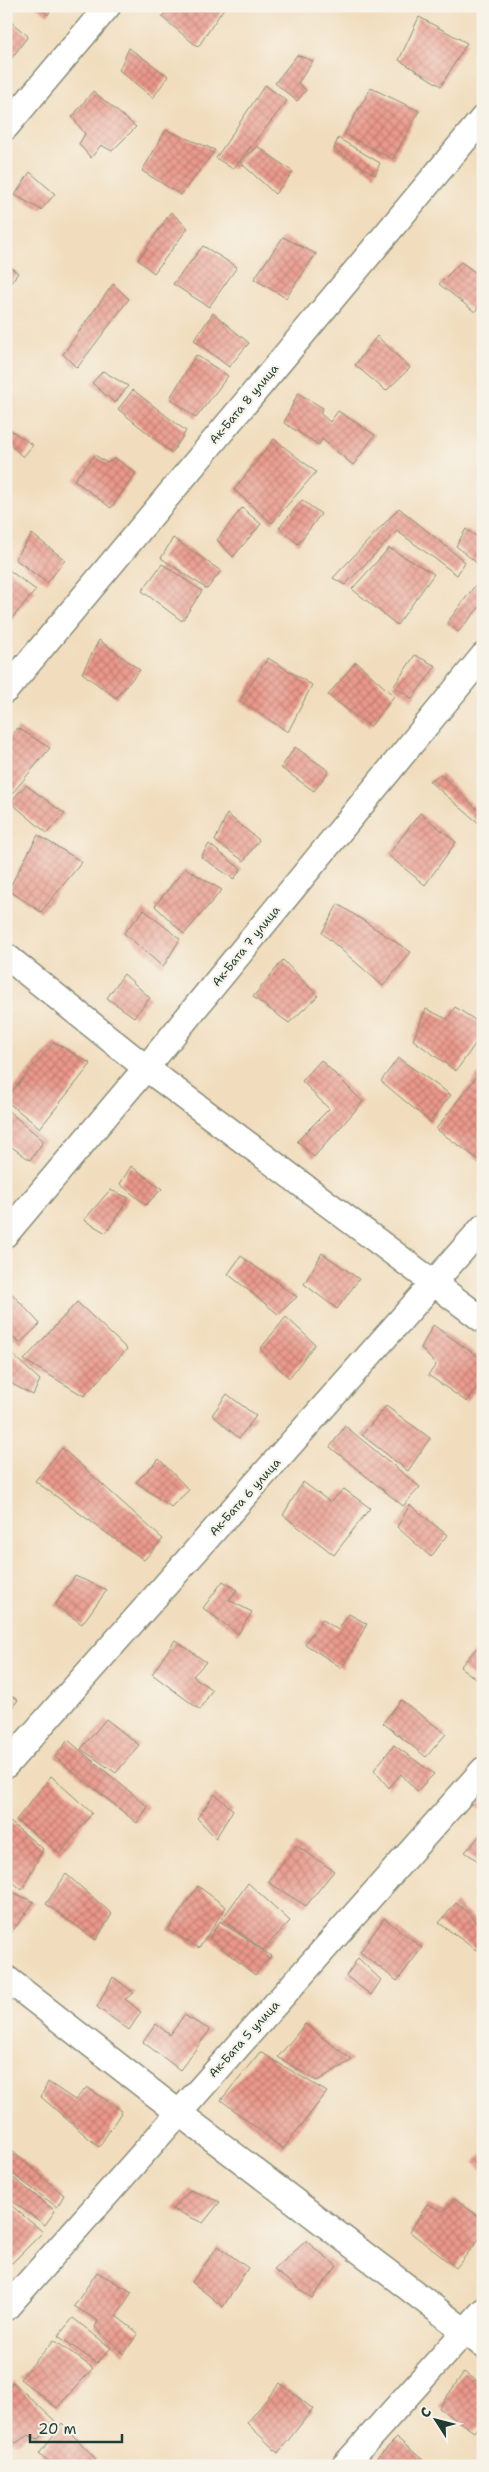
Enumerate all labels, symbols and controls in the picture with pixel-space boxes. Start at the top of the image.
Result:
street label: Ак-Бата 8 улица [206,360,282,447]
street label: Ак-Бата 7 улица [208,902,284,990]
street label: Ак-Бата 6 улица [206,1454,285,1539]
street label: Ак-Бата 5 улица [205,1997,283,2081]
north arrow [412,2394,462,2444]
text: С [416,2404,435,2421]
scale bar [30,2412,122,2444]
text: 20 m [38,2419,77,2439]

